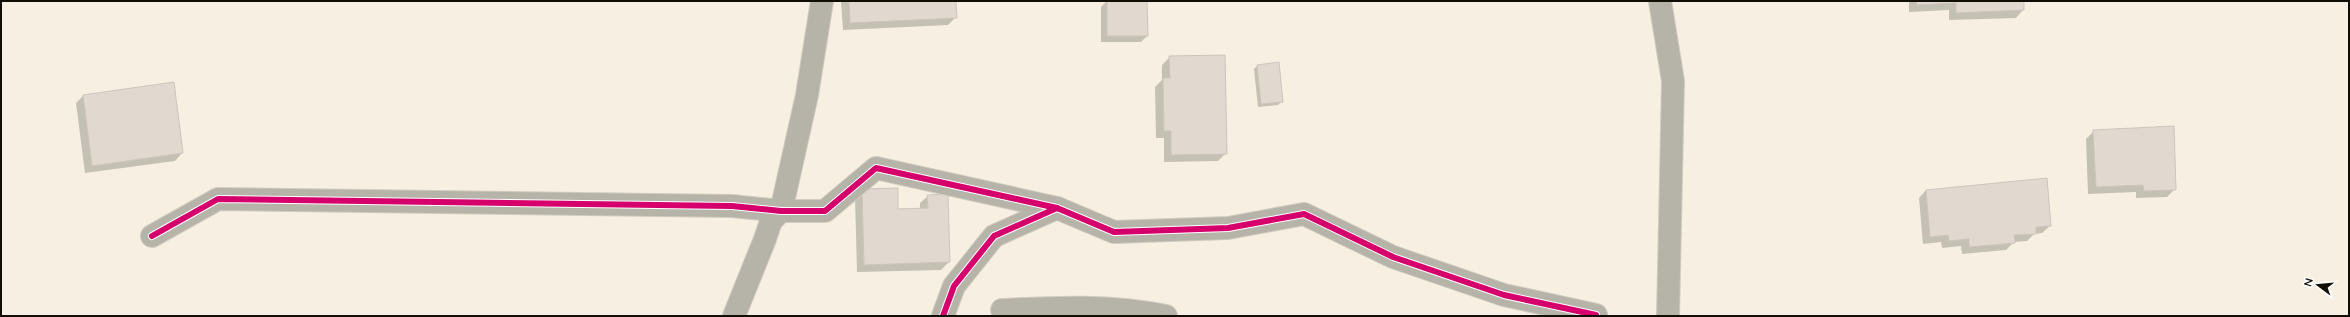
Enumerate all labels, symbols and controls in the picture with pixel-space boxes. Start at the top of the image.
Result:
north arrow [2298,265,2338,305]
text: N [2301,276,2316,288]

